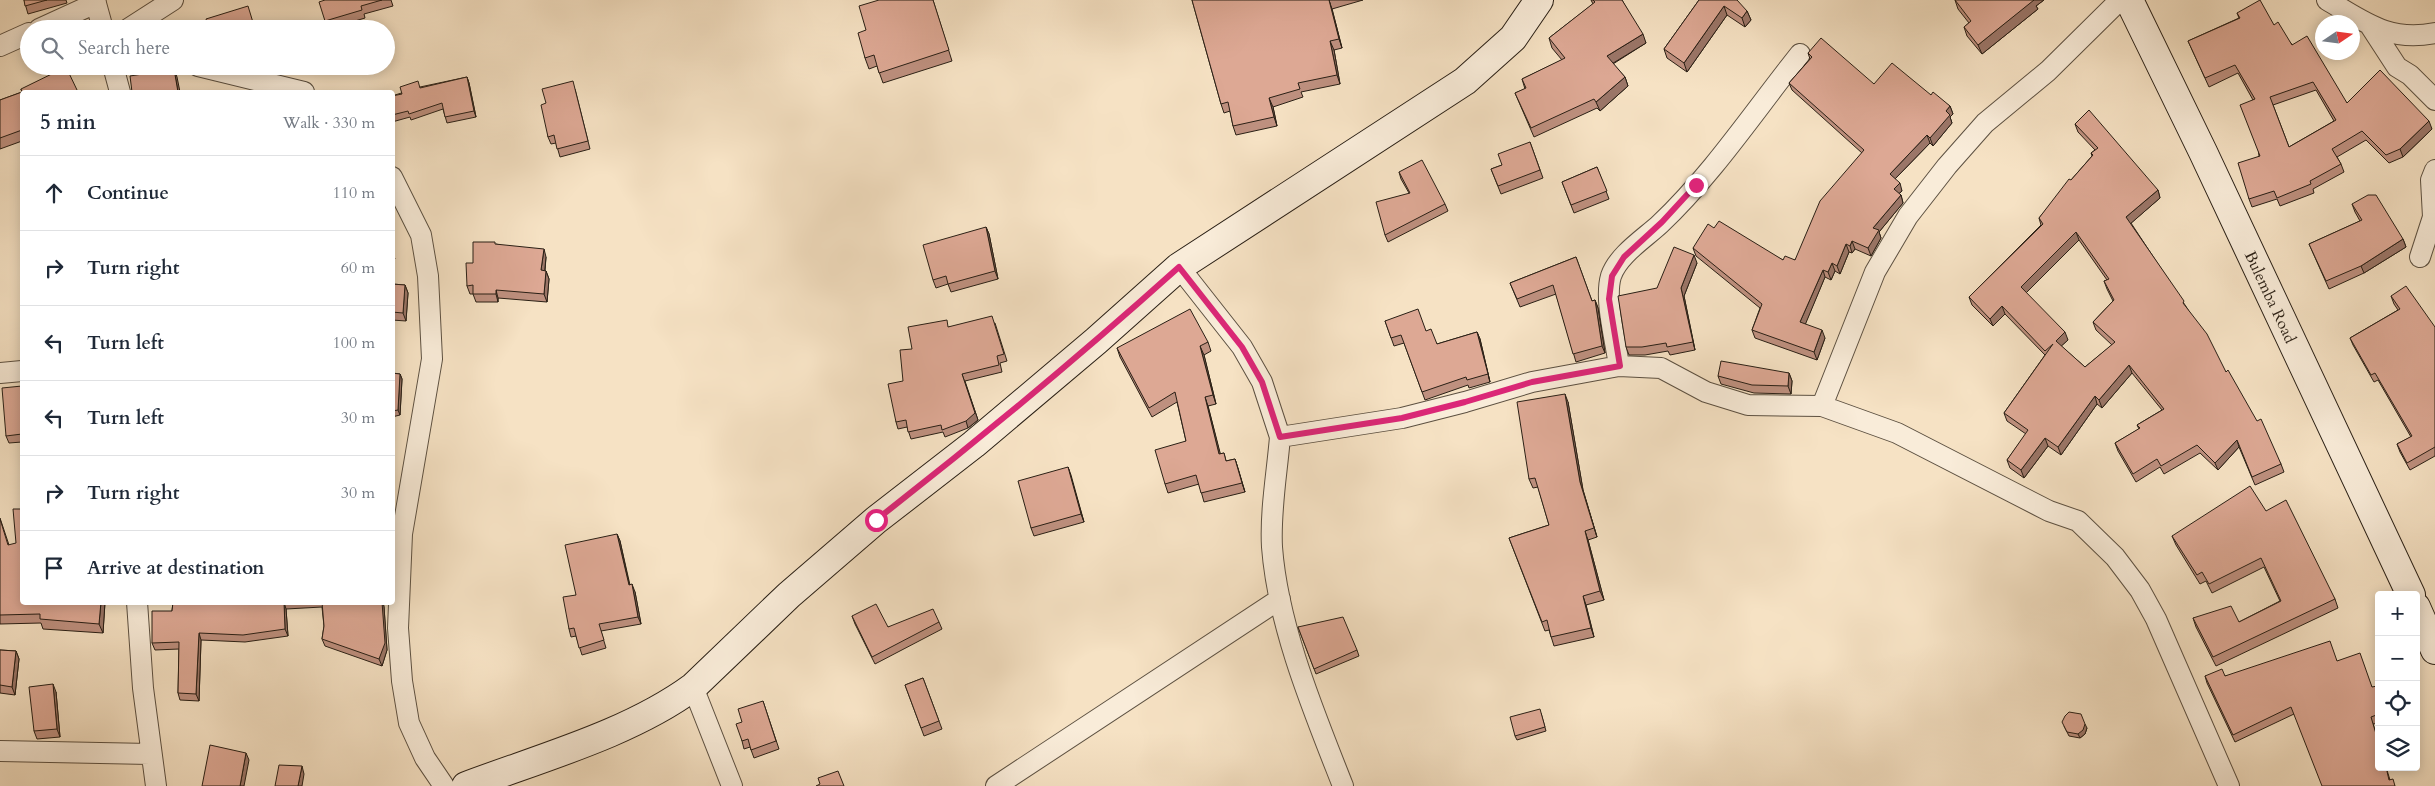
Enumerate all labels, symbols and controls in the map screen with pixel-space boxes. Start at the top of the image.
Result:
north arrow [2315,15,2360,60]
search box [20,20,395,75]
icon: search [38,34,66,62]
text: Search here [78,35,170,61]
text: 5 min [40,108,96,137]
text: Walk · 330 m [283,112,375,134]
route end [1685,174,1708,197]
icon: ahead [40,179,68,207]
text: Continue [87,180,169,206]
text: 110 m [333,182,375,204]
street label: Bulemba Road [2239,247,2301,347]
icon: right [40,254,68,282]
text: Turn right [87,255,179,281]
text: 60 m [341,257,375,279]
icon: left [40,329,68,357]
text: Turn left [87,330,164,356]
text: 100 m [333,332,375,354]
icon: left [40,404,68,432]
text: Turn left [87,405,164,431]
text: 30 m [341,407,375,429]
icon: right [40,479,68,507]
text: Turn right [87,480,179,506]
text: 30 m [341,482,375,504]
route start [865,509,888,532]
icon: arrive [40,554,68,582]
text: Arrive at destination [87,555,264,581]
map controls [2375,591,2420,771]
button: + [2375,591,2420,636]
button: − [2375,636,2420,681]
button: locate [2375,681,2420,726]
button: layers [2375,726,2420,771]

